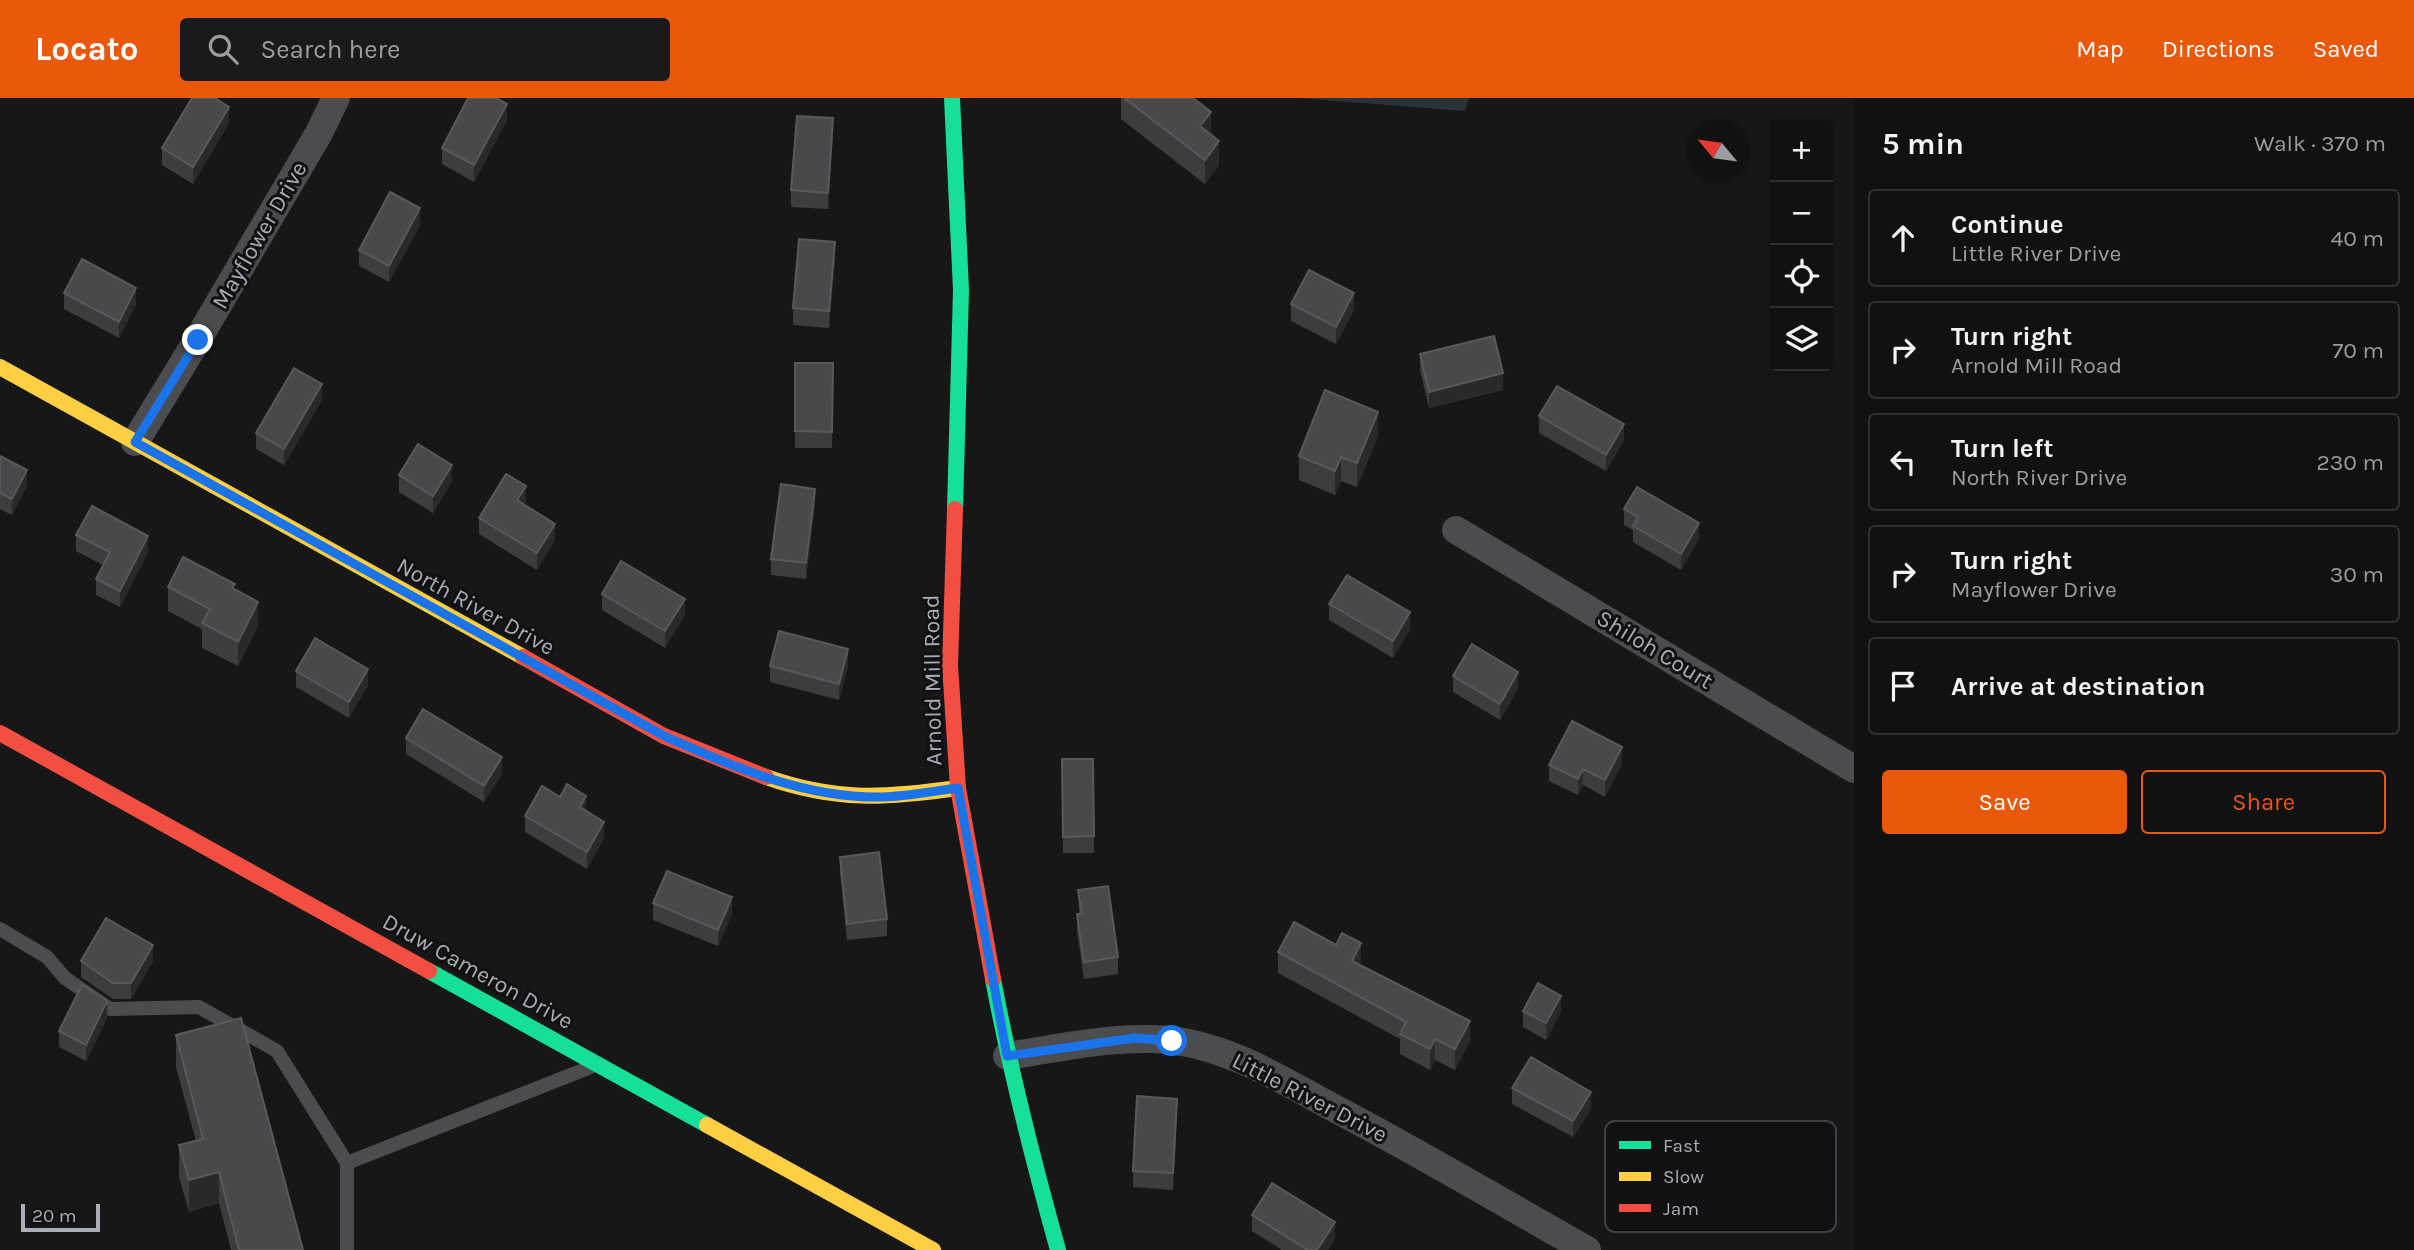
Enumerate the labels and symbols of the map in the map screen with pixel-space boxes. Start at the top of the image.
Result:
north arrow [1686,119,1749,182]
street label: Mayflower Drive [206,157,313,314]
route end [182,324,213,355]
street label: North River Drive [392,552,559,661]
street label: Arnold Mill Road [918,594,947,766]
street label: Shiloh Court [1592,604,1718,695]
street label: Druw Cameron Drive [378,908,578,1035]
route start [1156,1025,1187,1056]
street label: Little River Drive [1228,1047,1392,1148]
legend [1605,1121,1836,1232]
text: Fast [1663,1135,1700,1157]
text: Slow [1663,1166,1704,1188]
text: Jam [1663,1198,1699,1220]
scale bar [21,1201,100,1233]

